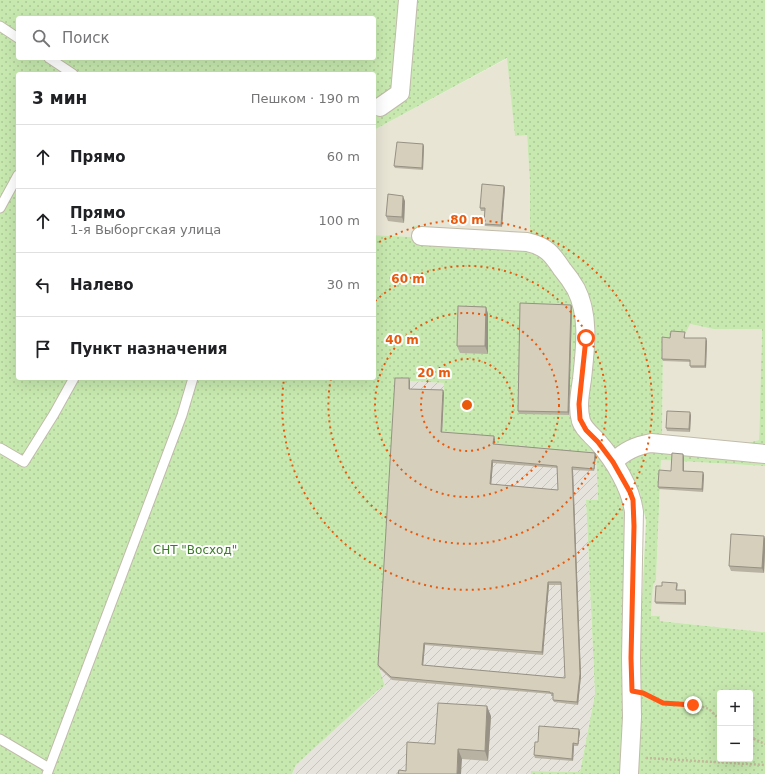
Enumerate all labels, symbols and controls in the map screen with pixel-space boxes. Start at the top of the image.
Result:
search box [16,16,376,60]
icon: search [30,27,52,49]
text: Поиск [62,29,110,47]
text: 3 мин [32,88,87,108]
text: Пешком · 190 m [251,91,360,106]
icon: ahead [32,146,54,168]
text: Прямо [70,148,126,166]
text: 60 m [327,149,360,164]
text: Прямо [70,204,126,222]
icon: ahead [32,210,54,232]
text: 100 m [318,213,360,228]
text: 80 m [450,213,484,227]
text: 1-я Выборгская улица [70,222,221,237]
text: 60 m [391,272,425,286]
icon: left [32,274,54,296]
text: Налево [70,276,134,294]
text: 30 m [327,277,360,292]
route start [577,329,595,347]
text: 40 m [385,333,419,347]
icon: arrive [32,338,54,360]
text: Пункт назначения [70,340,227,358]
text: 20 m [417,366,451,380]
centre of rings [460,398,474,412]
park label: СНТ "Восход" [153,543,237,557]
map controls [717,690,753,762]
button: + [717,690,753,726]
route end [684,696,702,714]
button: − [717,726,753,762]

